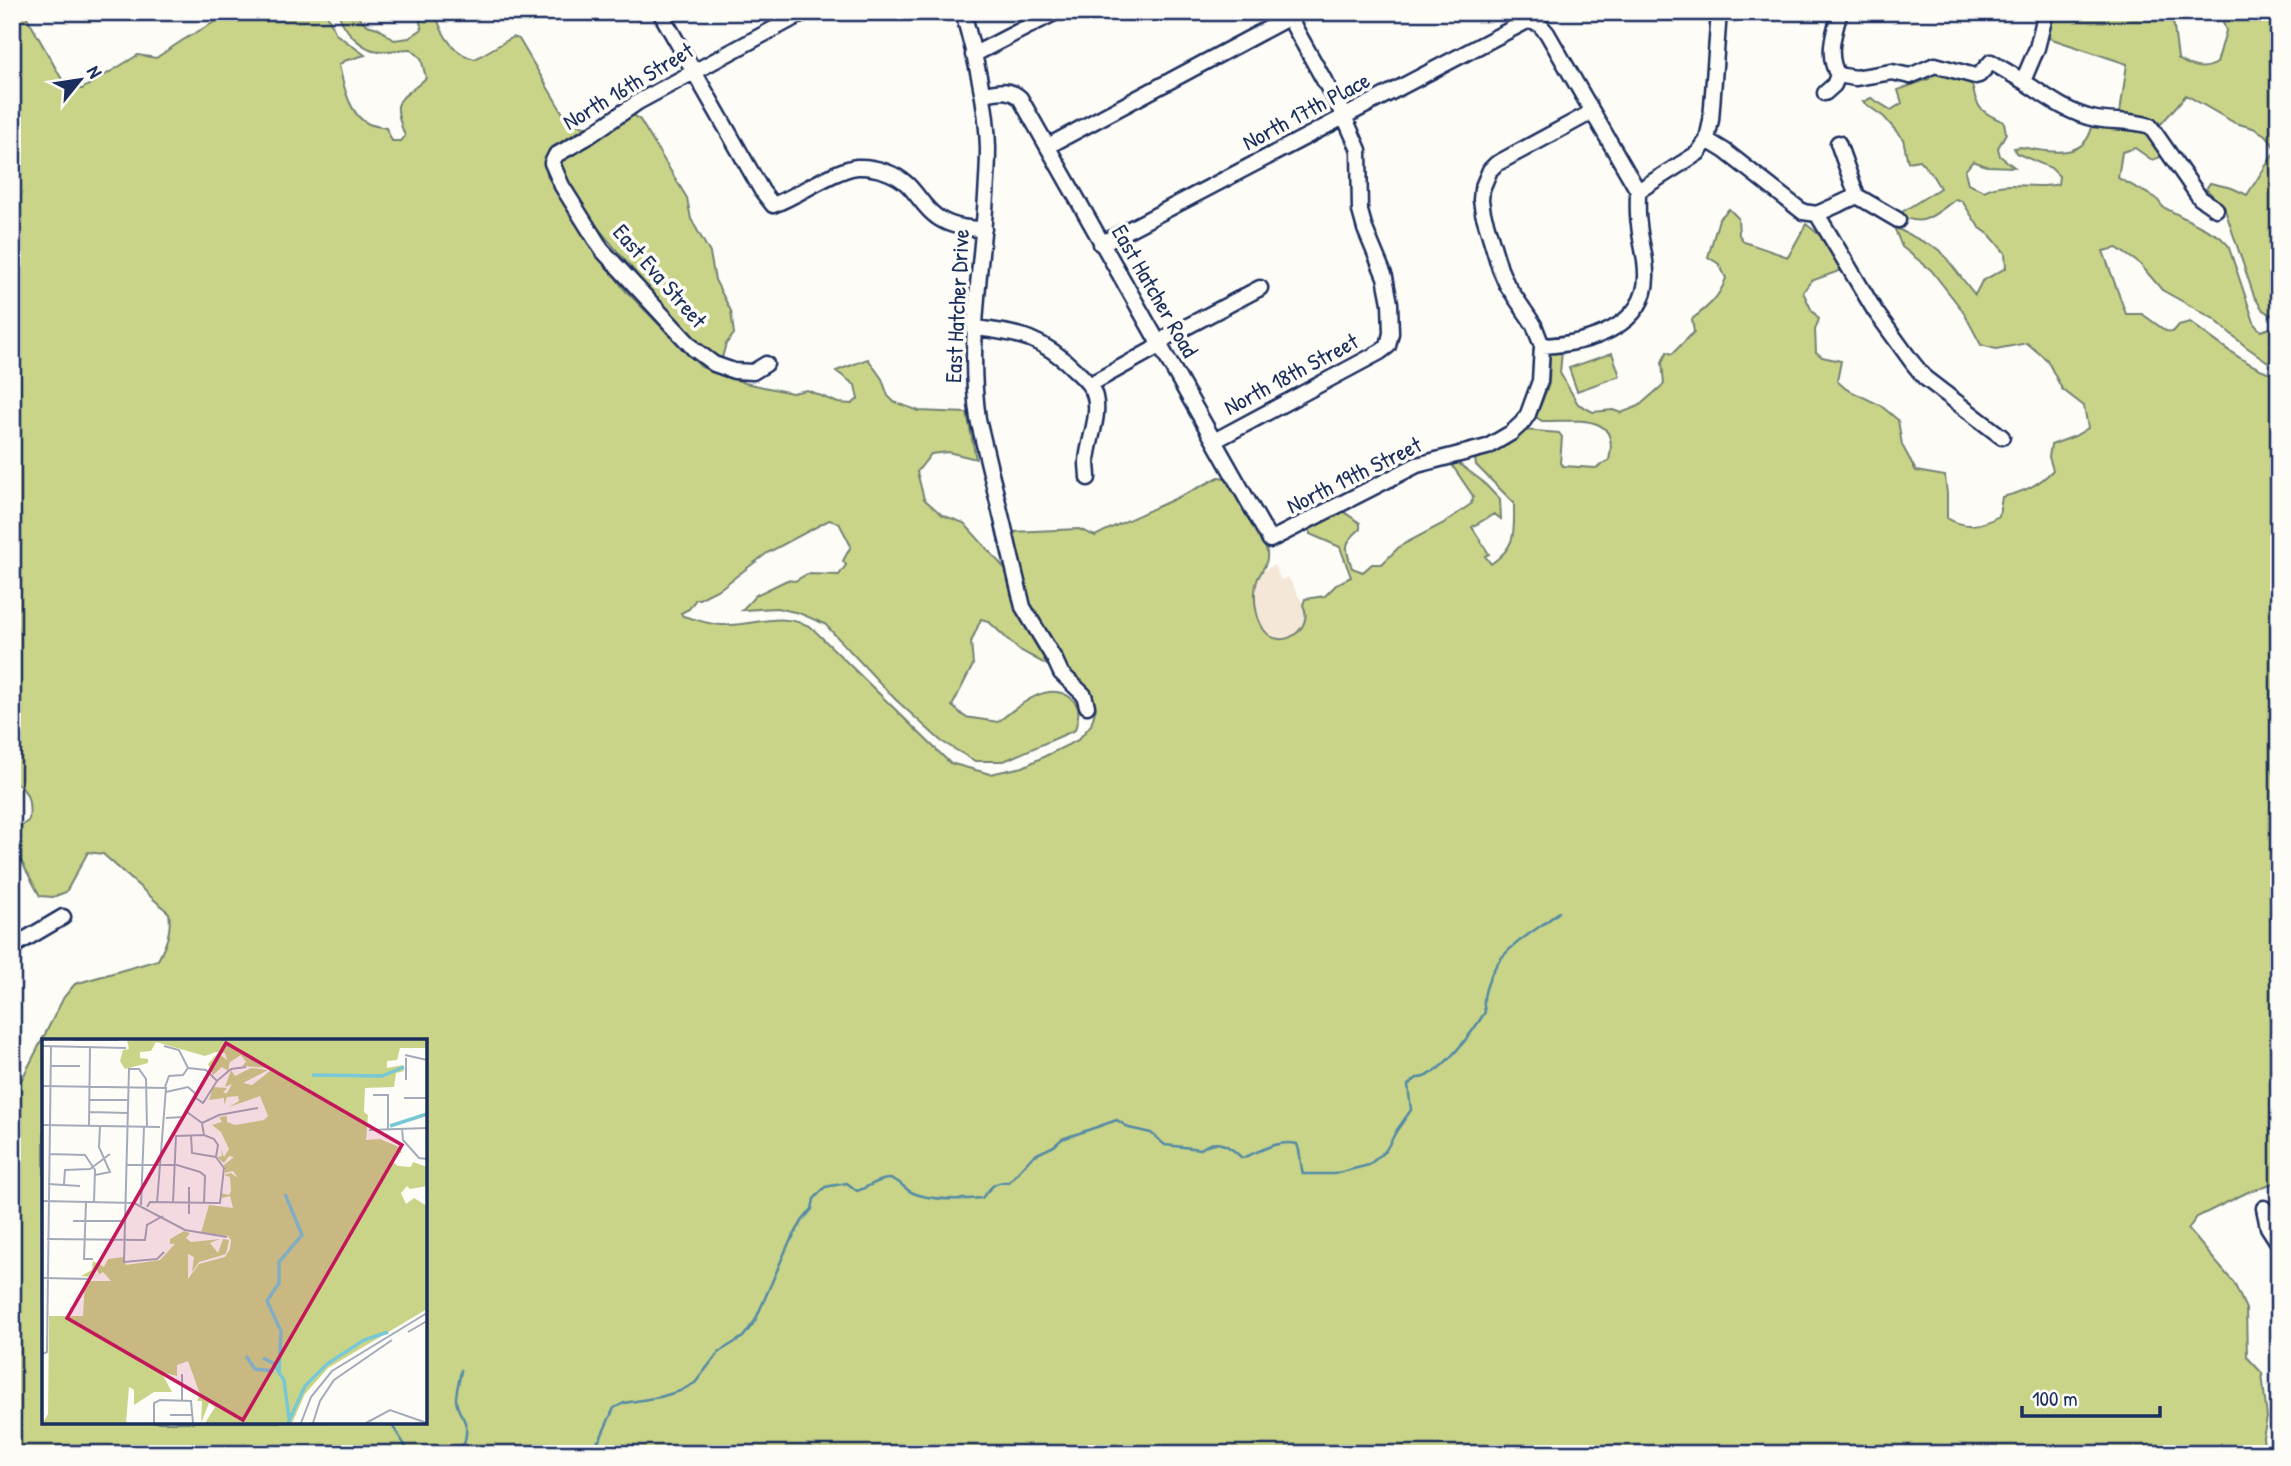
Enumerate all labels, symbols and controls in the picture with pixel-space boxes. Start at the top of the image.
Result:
street label: North 16th Street [557,34,700,137]
north arrow [46,46,116,116]
text: N [81,61,109,82]
street label: North 17th Place [1237,64,1375,157]
street label: East Eva Street [607,217,715,335]
street label: East Hatcher Road [1105,219,1206,363]
street label: East Hatcher Drive [937,228,976,384]
street label: North 18th Street [1218,325,1364,422]
street label: North 19th Street [1281,428,1427,521]
inset map [42,1039,427,1424]
scale bar [2022,1375,2160,1419]
text: 100 m [2032,1384,2078,1413]

